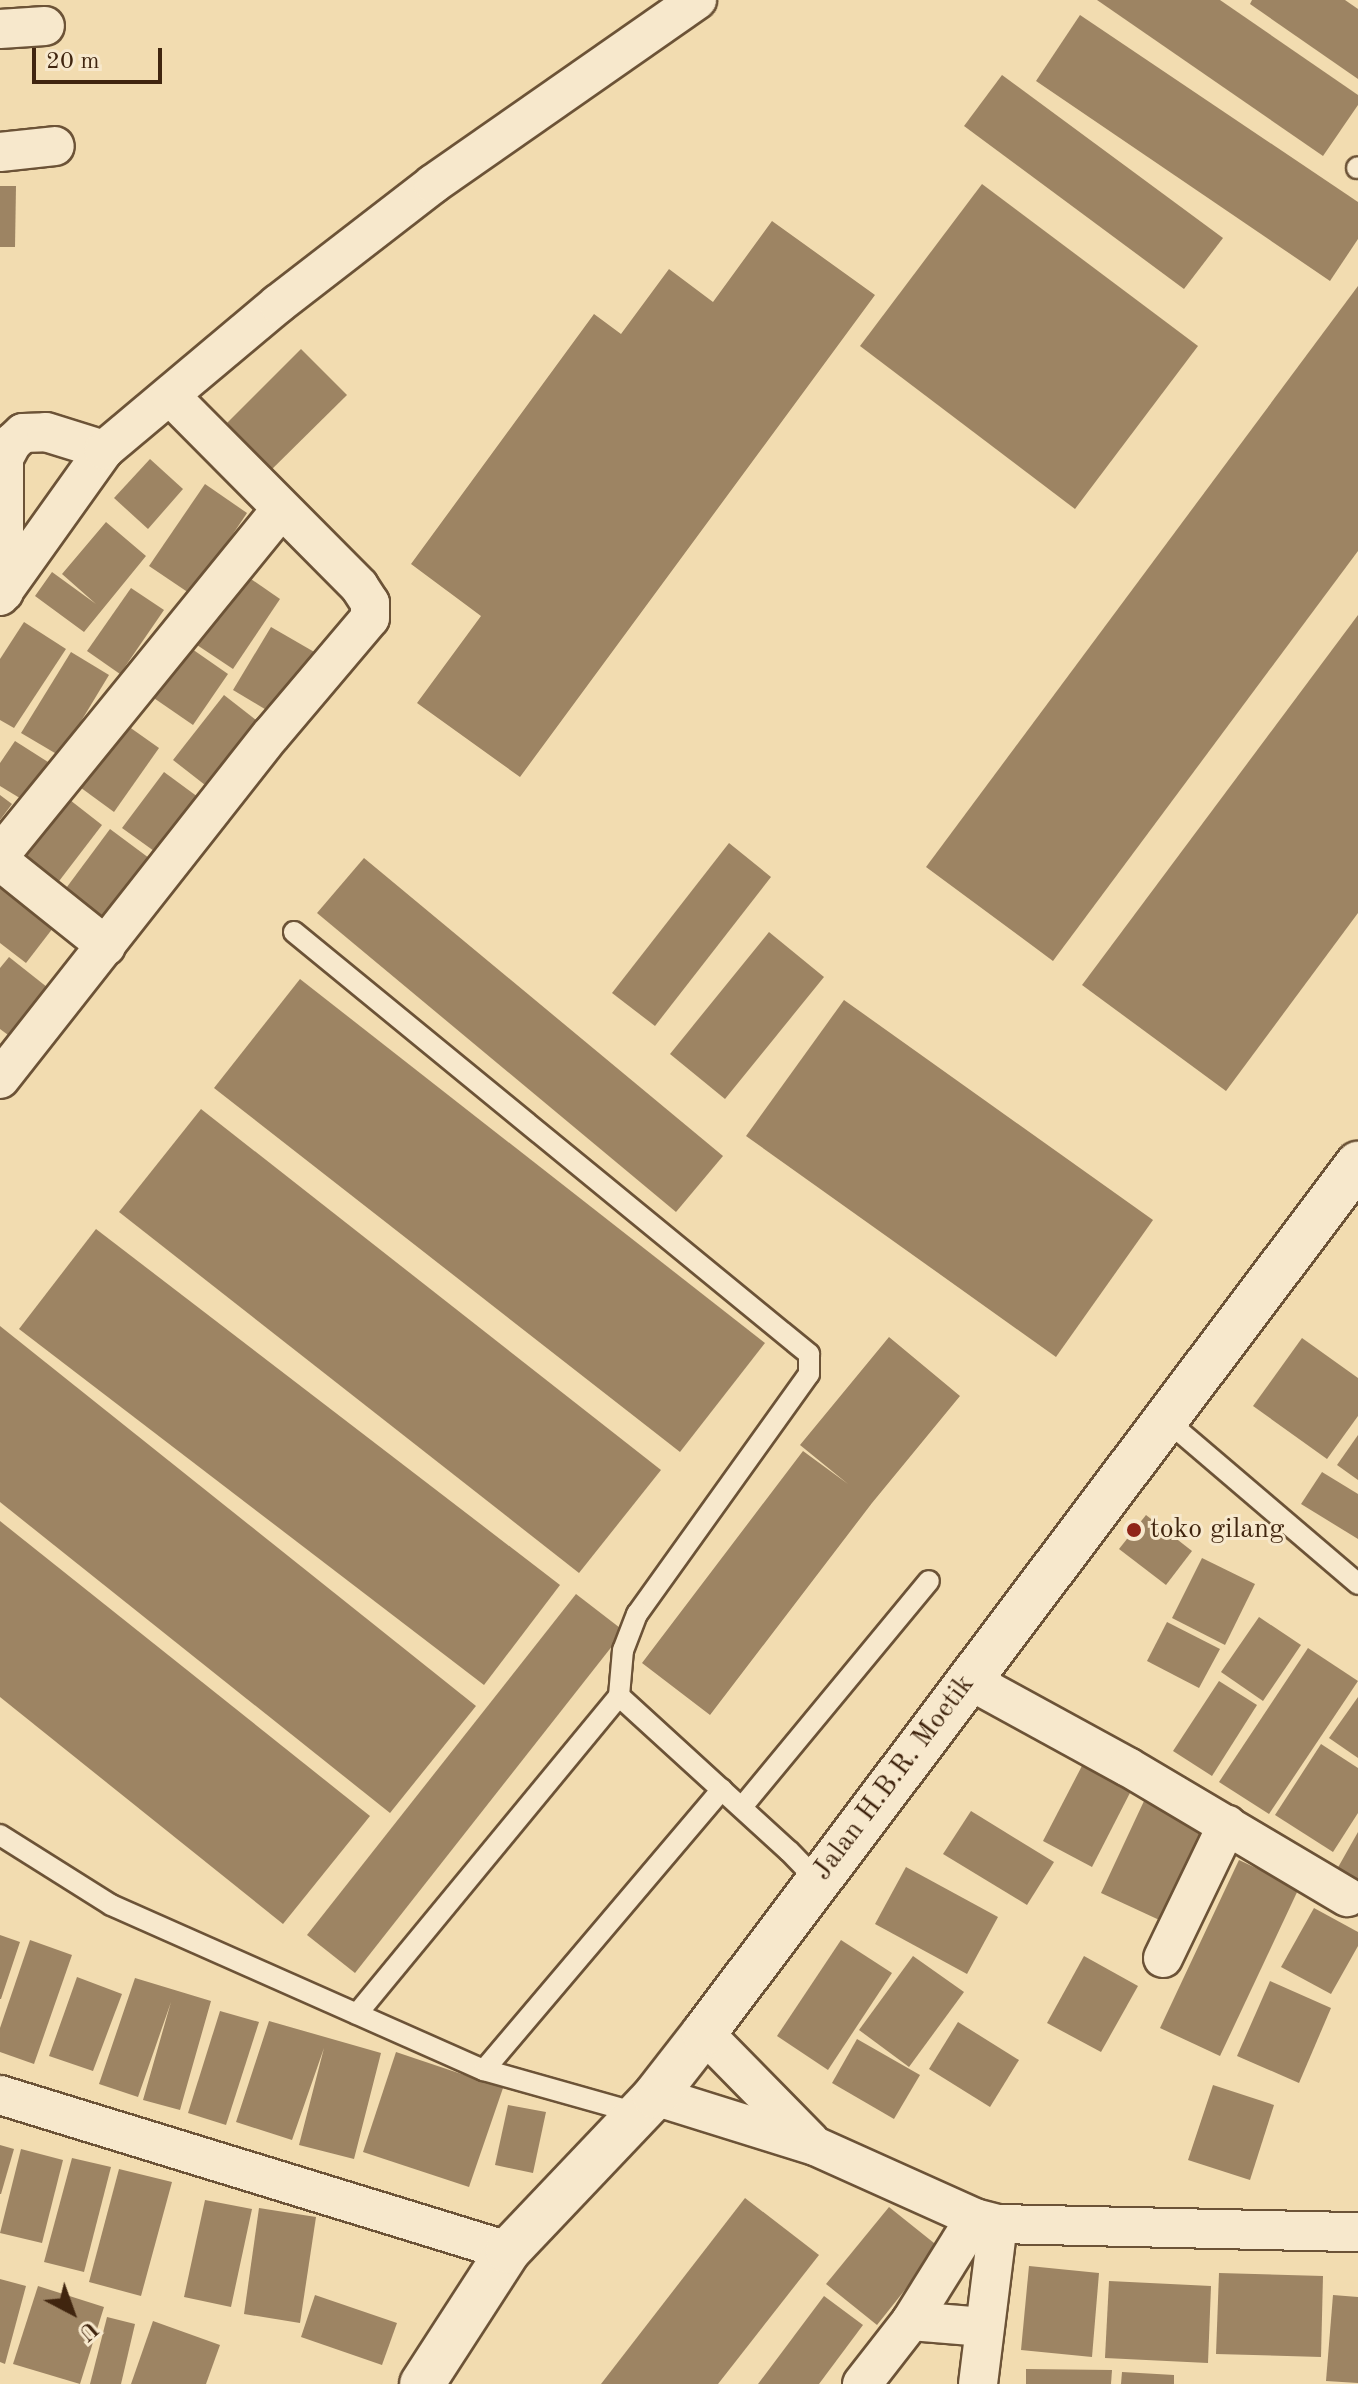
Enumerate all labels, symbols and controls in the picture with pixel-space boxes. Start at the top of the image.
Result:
scale bar [36,32,166,82]
text: 20 m [46,50,100,74]
place label: toko gilang [1150,1513,1284,1547]
marker: toko gilang [1125,1521,1143,1539]
street label: Jalan H.B.R. Moetik [806,1669,982,1887]
north arrow [32,2272,112,2352]
text: U [74,2316,102,2344]

